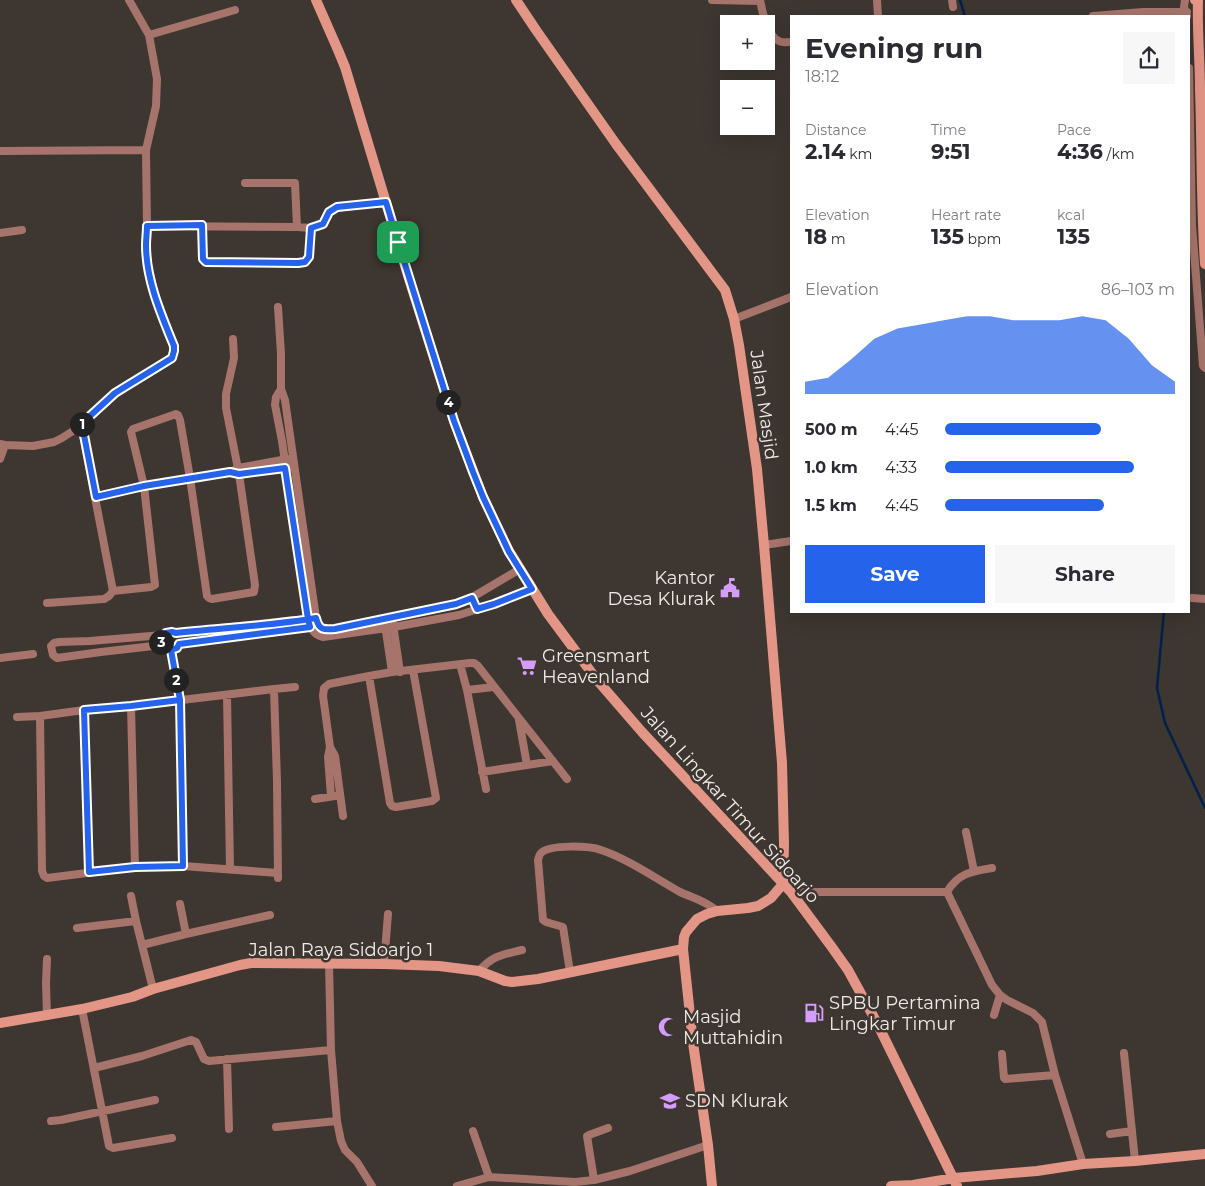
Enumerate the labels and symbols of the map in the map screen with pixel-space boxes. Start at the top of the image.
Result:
pin [377,221,419,263]
street label: Jalan Masjid [745,348,783,461]
pin: 4 [436,390,460,414]
pin: 1 [70,412,94,436]
place label: Kantor Desa Klurak [608,567,715,610]
public building icon: Kantor Desa Klurak [719,577,741,599]
pin: 3 [148,630,174,654]
place label: Greensmart Heavenland [542,645,650,688]
supermarket icon: Greensmart Heavenland [516,655,538,677]
pin: 2 [164,668,188,692]
street label: Jalan Lingkar Timur Sidoarjo [635,701,824,908]
street label: Jalan Raya Sidoarjo 1 [248,939,433,961]
place label: SPBU Pertamina Lingkar Timur [829,992,981,1035]
fuel station icon: SPBU Pertamina Lingkar Timur [803,1002,825,1024]
place label: Masjid Muttahidin [683,1006,783,1049]
mosque icon: Masjid Muttahidin [657,1016,679,1038]
school or university icon: SDN Klurak [659,1090,681,1112]
place label: SDN Klurak [685,1090,788,1112]

